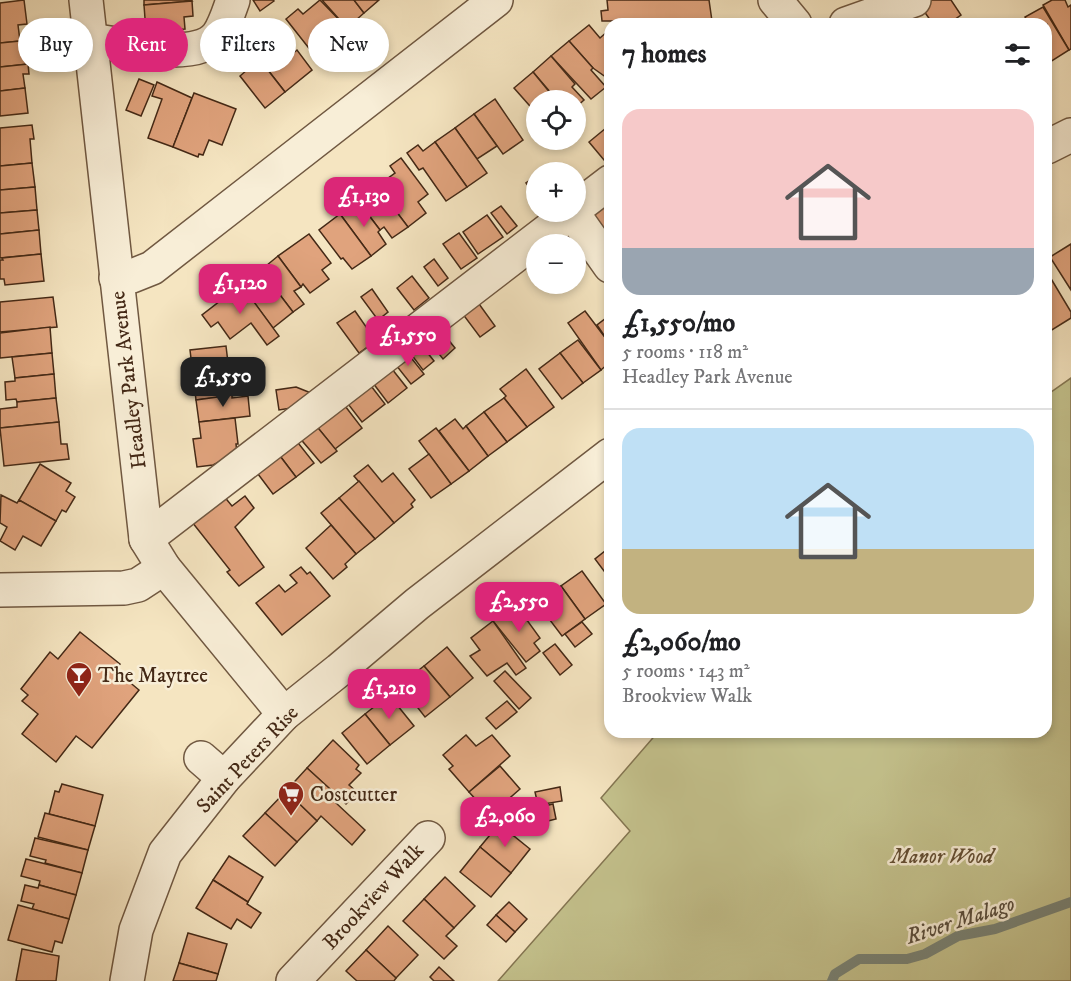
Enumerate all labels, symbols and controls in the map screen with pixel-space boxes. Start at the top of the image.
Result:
chip: Buy [18,18,93,72]
chip: Rent [105,18,188,72]
chip: Filters [200,18,296,72]
chip: New [308,18,389,72]
text: 7 homes [622,38,706,71]
icon: filters [1001,38,1034,71]
map controls [526,90,586,294]
button: locate [526,90,586,150]
icon: home [774,148,882,256]
button: + [526,162,586,222]
pin: £1,130 [315,177,413,228]
text: £1,130 [338,184,390,209]
button: − [526,234,586,294]
pin: £1,120 [191,264,289,315]
text: £1,120 [213,271,267,296]
street label: Headley Park Avenue [105,289,153,470]
text: £1,550/mo [622,307,735,340]
pin: £1,550 [359,316,457,367]
text: £1,550 [380,323,436,348]
text: 5 rooms · 118 m² [622,340,748,365]
pin: £1,550 [174,357,272,408]
text: £1,550 [195,364,251,389]
text: Headley Park Avenue [622,365,793,390]
icon: home [774,467,882,575]
pin: £2,550 [470,582,568,633]
text: £2,550 [489,589,549,614]
text: £2,060/mo [622,626,741,659]
text: 5 rooms · 143 m² [622,659,750,684]
bar icon: The Maytree [64,660,94,698]
place label: The Maytree [98,663,208,689]
pin: £1,210 [340,669,438,720]
text: £1,210 [362,676,416,701]
text: Brookview Walk [622,684,752,709]
street label: Saint Peters Rise [191,700,304,819]
supermarket icon: Costcutter [276,779,306,817]
place label: Costcutter [310,782,397,808]
pin: £2,060 [456,797,554,848]
text: £2,060 [474,804,536,829]
street label: Brookview Walk [318,837,430,956]
park label: Manor Wood [889,844,996,870]
water label: River Malago [902,890,1018,951]

